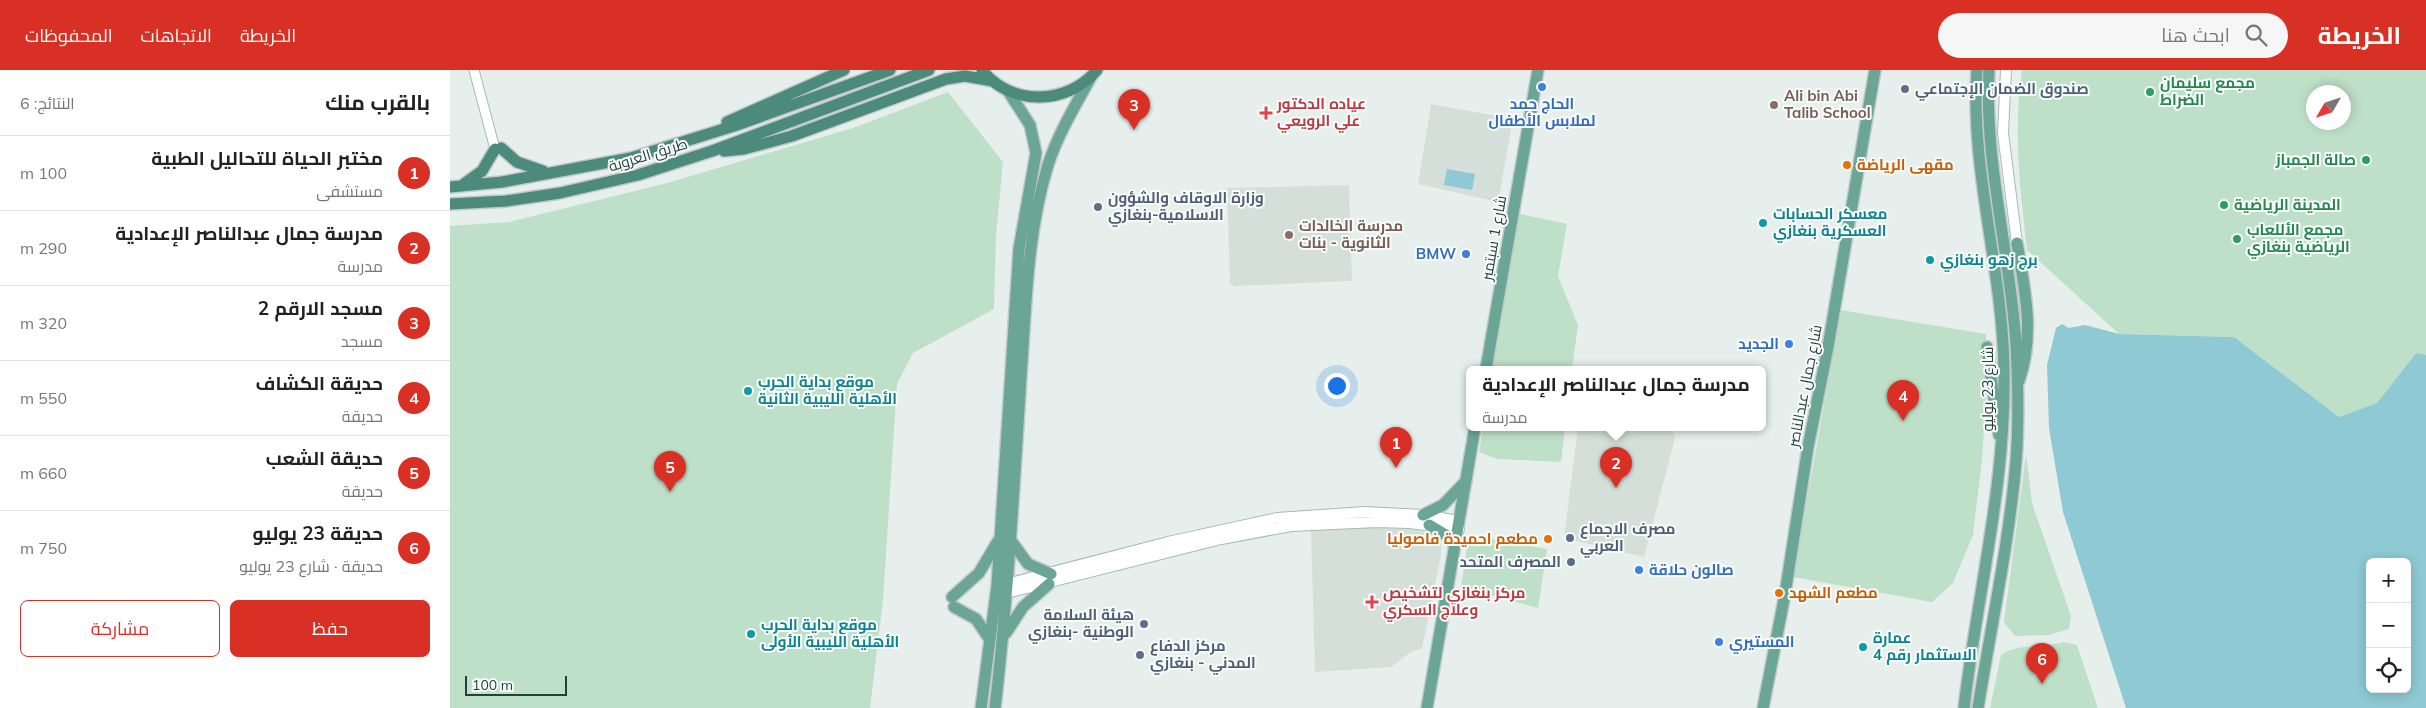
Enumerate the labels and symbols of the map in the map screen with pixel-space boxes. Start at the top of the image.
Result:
place label: مجمع سليمان الضراط [2160,73,2255,109]
place label: صندوق الضمان الإجتماعي [1915,79,2089,101]
marker: الحاج حمد لملابس الأطفال [1536,81,1548,93]
marker: صندوق الضمان الإجتماعي [1899,83,1911,95]
north arrow [2306,85,2351,130]
place label: Ali bin Abi Talib School [1784,86,1871,122]
marker: مجمع سليمان الضراط [2144,86,2156,98]
pin: 3 [1118,89,1150,130]
place label: عياده الدكتور علي الرويعي [1276,94,1366,133]
place label: الحاج حمد لملابس الأطفال [1488,94,1596,130]
marker: Ali bin Abi Talib School [1768,99,1780,111]
marker: عياده الدكتور علي الرويعي [1259,106,1273,120]
street label: طريق العروبة [606,134,690,176]
place label: صالة الجمباز [2275,150,2356,169]
marker: صالة الجمباز [2360,154,2372,166]
place label: مقهى الرياضة [1857,155,1954,174]
marker: مقهى الرياضة [1841,159,1853,171]
place label: وزارة الاوقاف والشؤون الاسلامية-بنغازي [1108,188,1264,227]
street label: شارع 1 سبتمبر [1476,194,1512,283]
place label: المدينة الرياضية [2234,195,2341,214]
marker: المدينة الرياضية [2218,199,2230,211]
marker: وزارة الاوقاف والشؤون الاسلامية-بنغازي [1092,201,1104,213]
place label: معسكر الحسابات العسكرية بنغازي [1773,204,1887,243]
place label: مدرسة الخالدات الثانوية - بنات [1299,216,1403,252]
marker: معسكر الحسابات العسكرية بنغازي [1757,217,1769,229]
place label: مجمع الأللعاب الرياضية بنغازي [2247,220,2350,259]
marker: مدرسة الخالدات الثانوية - بنات [1283,229,1295,241]
marker: مجمع الأللعاب الرياضية بنغازي [2231,233,2243,245]
place label: BMW [1416,244,1456,263]
marker: BMW [1460,248,1472,260]
place label: برج زهو بنغازي [1940,250,2038,272]
marker: برج زهو بنغازي [1924,254,1936,266]
street label: شارع جمال عبدالناصر [1783,323,1828,450]
place label: الجديد [1738,334,1779,353]
marker: الجديد [1783,338,1795,350]
street label: شارع 23 يوليو [1978,347,1999,431]
place label: موقع بداية الحرب الأهلية الليبية الثانية [758,372,897,408]
your location [1324,373,1350,399]
pin: 4 [1887,380,1919,421]
marker: موقع بداية الحرب الأهلية الليبية الثانية [742,385,754,397]
pin: 1 [1380,427,1412,468]
pin: 2 [1600,447,1632,488]
pin: 5 [654,451,686,492]
place label: مصرف الاجماع العربي [1580,519,1676,558]
place label: مطعم احميدة فاصوليا [1387,529,1538,549]
marker: مصرف الاجماع العربي [1564,532,1576,544]
marker: مطعم احميدة فاصوليا [1542,533,1554,545]
place label: المصرف المتحد [1460,552,1561,571]
marker: المصرف المتحد [1565,556,1577,568]
place label: صالون حلاقة [1649,560,1734,579]
marker: صالون حلاقة [1633,564,1645,576]
place label: مركز بنغازي لتشخيص وعلاج السكري [1383,583,1525,622]
place label: مطعم الشهد [1789,583,1878,603]
marker: مطعم الشهد [1773,587,1785,599]
marker: مركز بنغازي لتشخيص وعلاج السكري [1365,595,1379,609]
place label: هيئة السلامة الوطنية -بنغازي [1028,605,1134,644]
place label: موقع بداية الحرب الأهلية الليبية الأولى [761,615,899,651]
marker: هيئة السلامة الوطنية -بنغازي [1138,618,1150,630]
marker: موقع بداية الحرب الأهلية الليبية الأولى [745,628,757,640]
place label: عمارة الاستثمار رقم 4 [1873,628,1977,665]
place label: المستيري [1729,632,1794,654]
place label: مركز الدفاع المدني - بنغازي [1150,636,1256,675]
marker: المستيري [1713,636,1725,648]
marker: عمارة الاستثمار رقم 4 [1857,641,1869,653]
pin: 6 [2026,643,2058,684]
marker: مركز الدفاع المدني - بنغازي [1134,649,1146,661]
scale bar [465,673,568,696]

